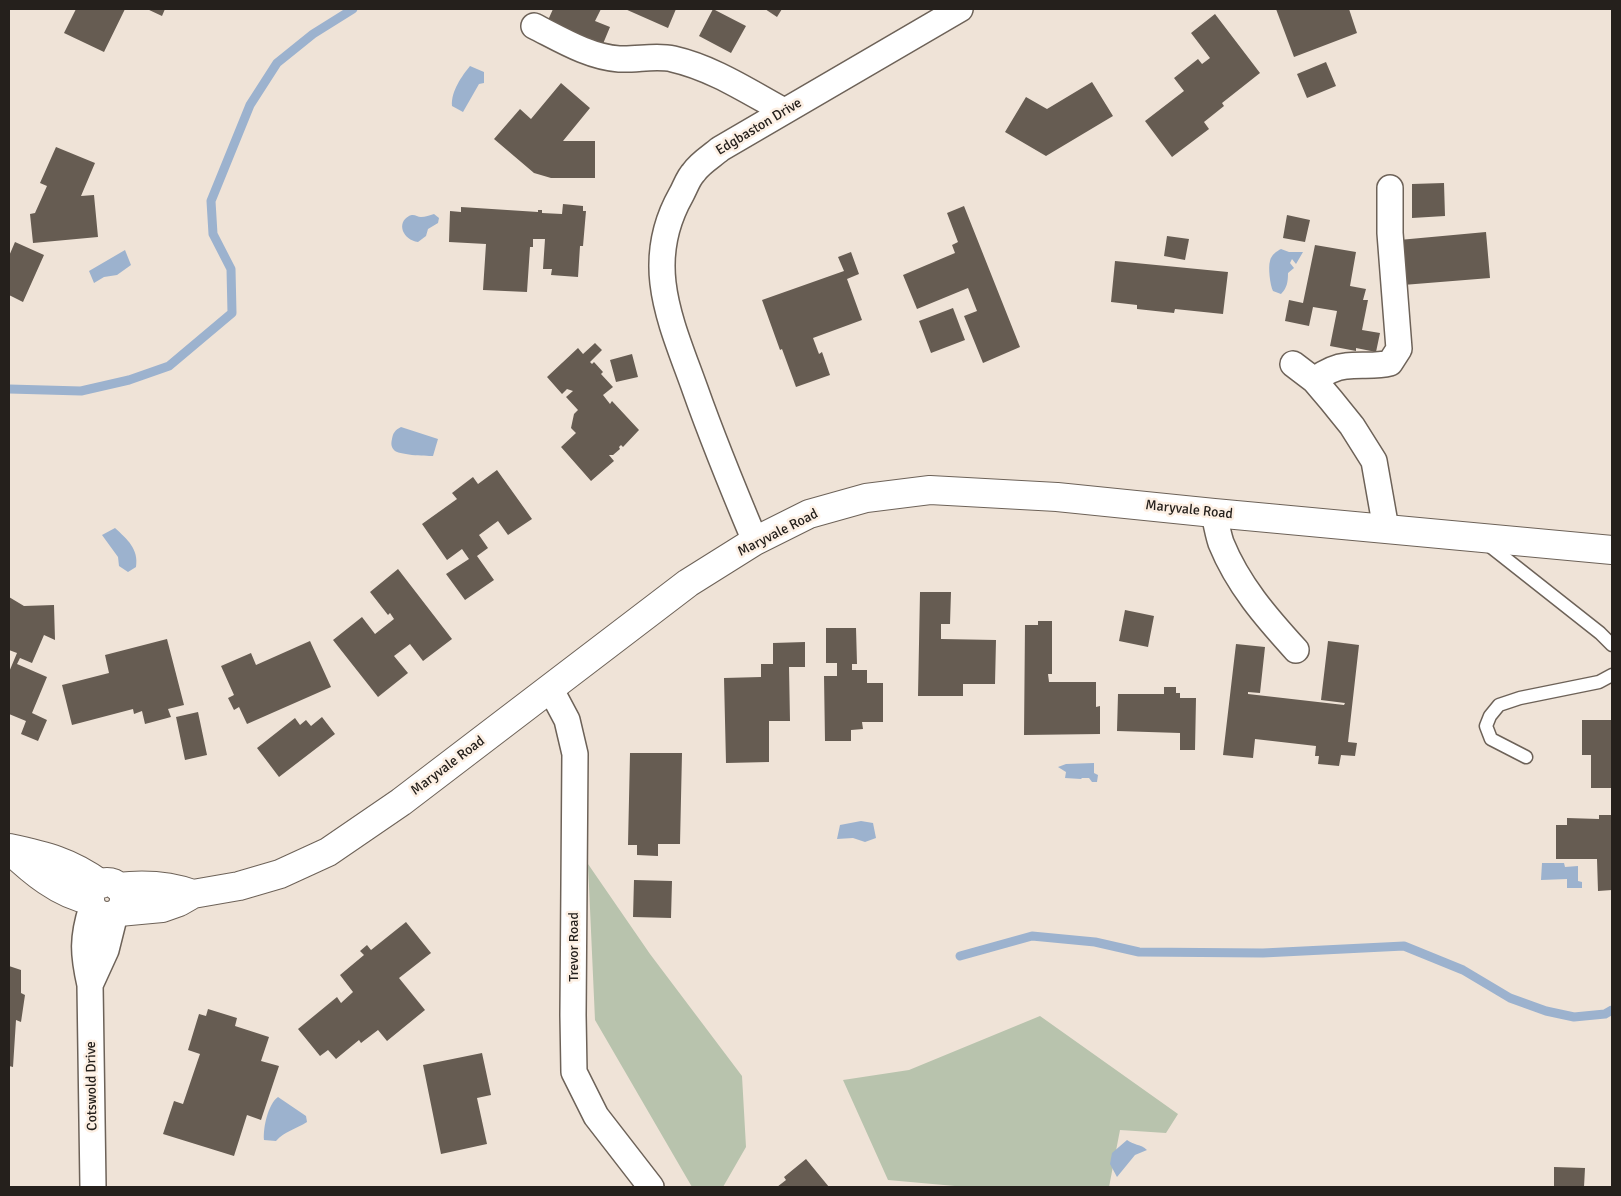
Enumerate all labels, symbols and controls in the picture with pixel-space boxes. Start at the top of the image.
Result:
street label: Edgbaston Drive [713,95,805,159]
street label: Maryvale Road [1144,497,1234,523]
street label: Maryvale Road [735,506,821,560]
street label: Maryvale Road [408,733,488,799]
street label: Trevor Road [566,912,582,982]
street label: Cotswold Drive [83,1041,101,1131]

